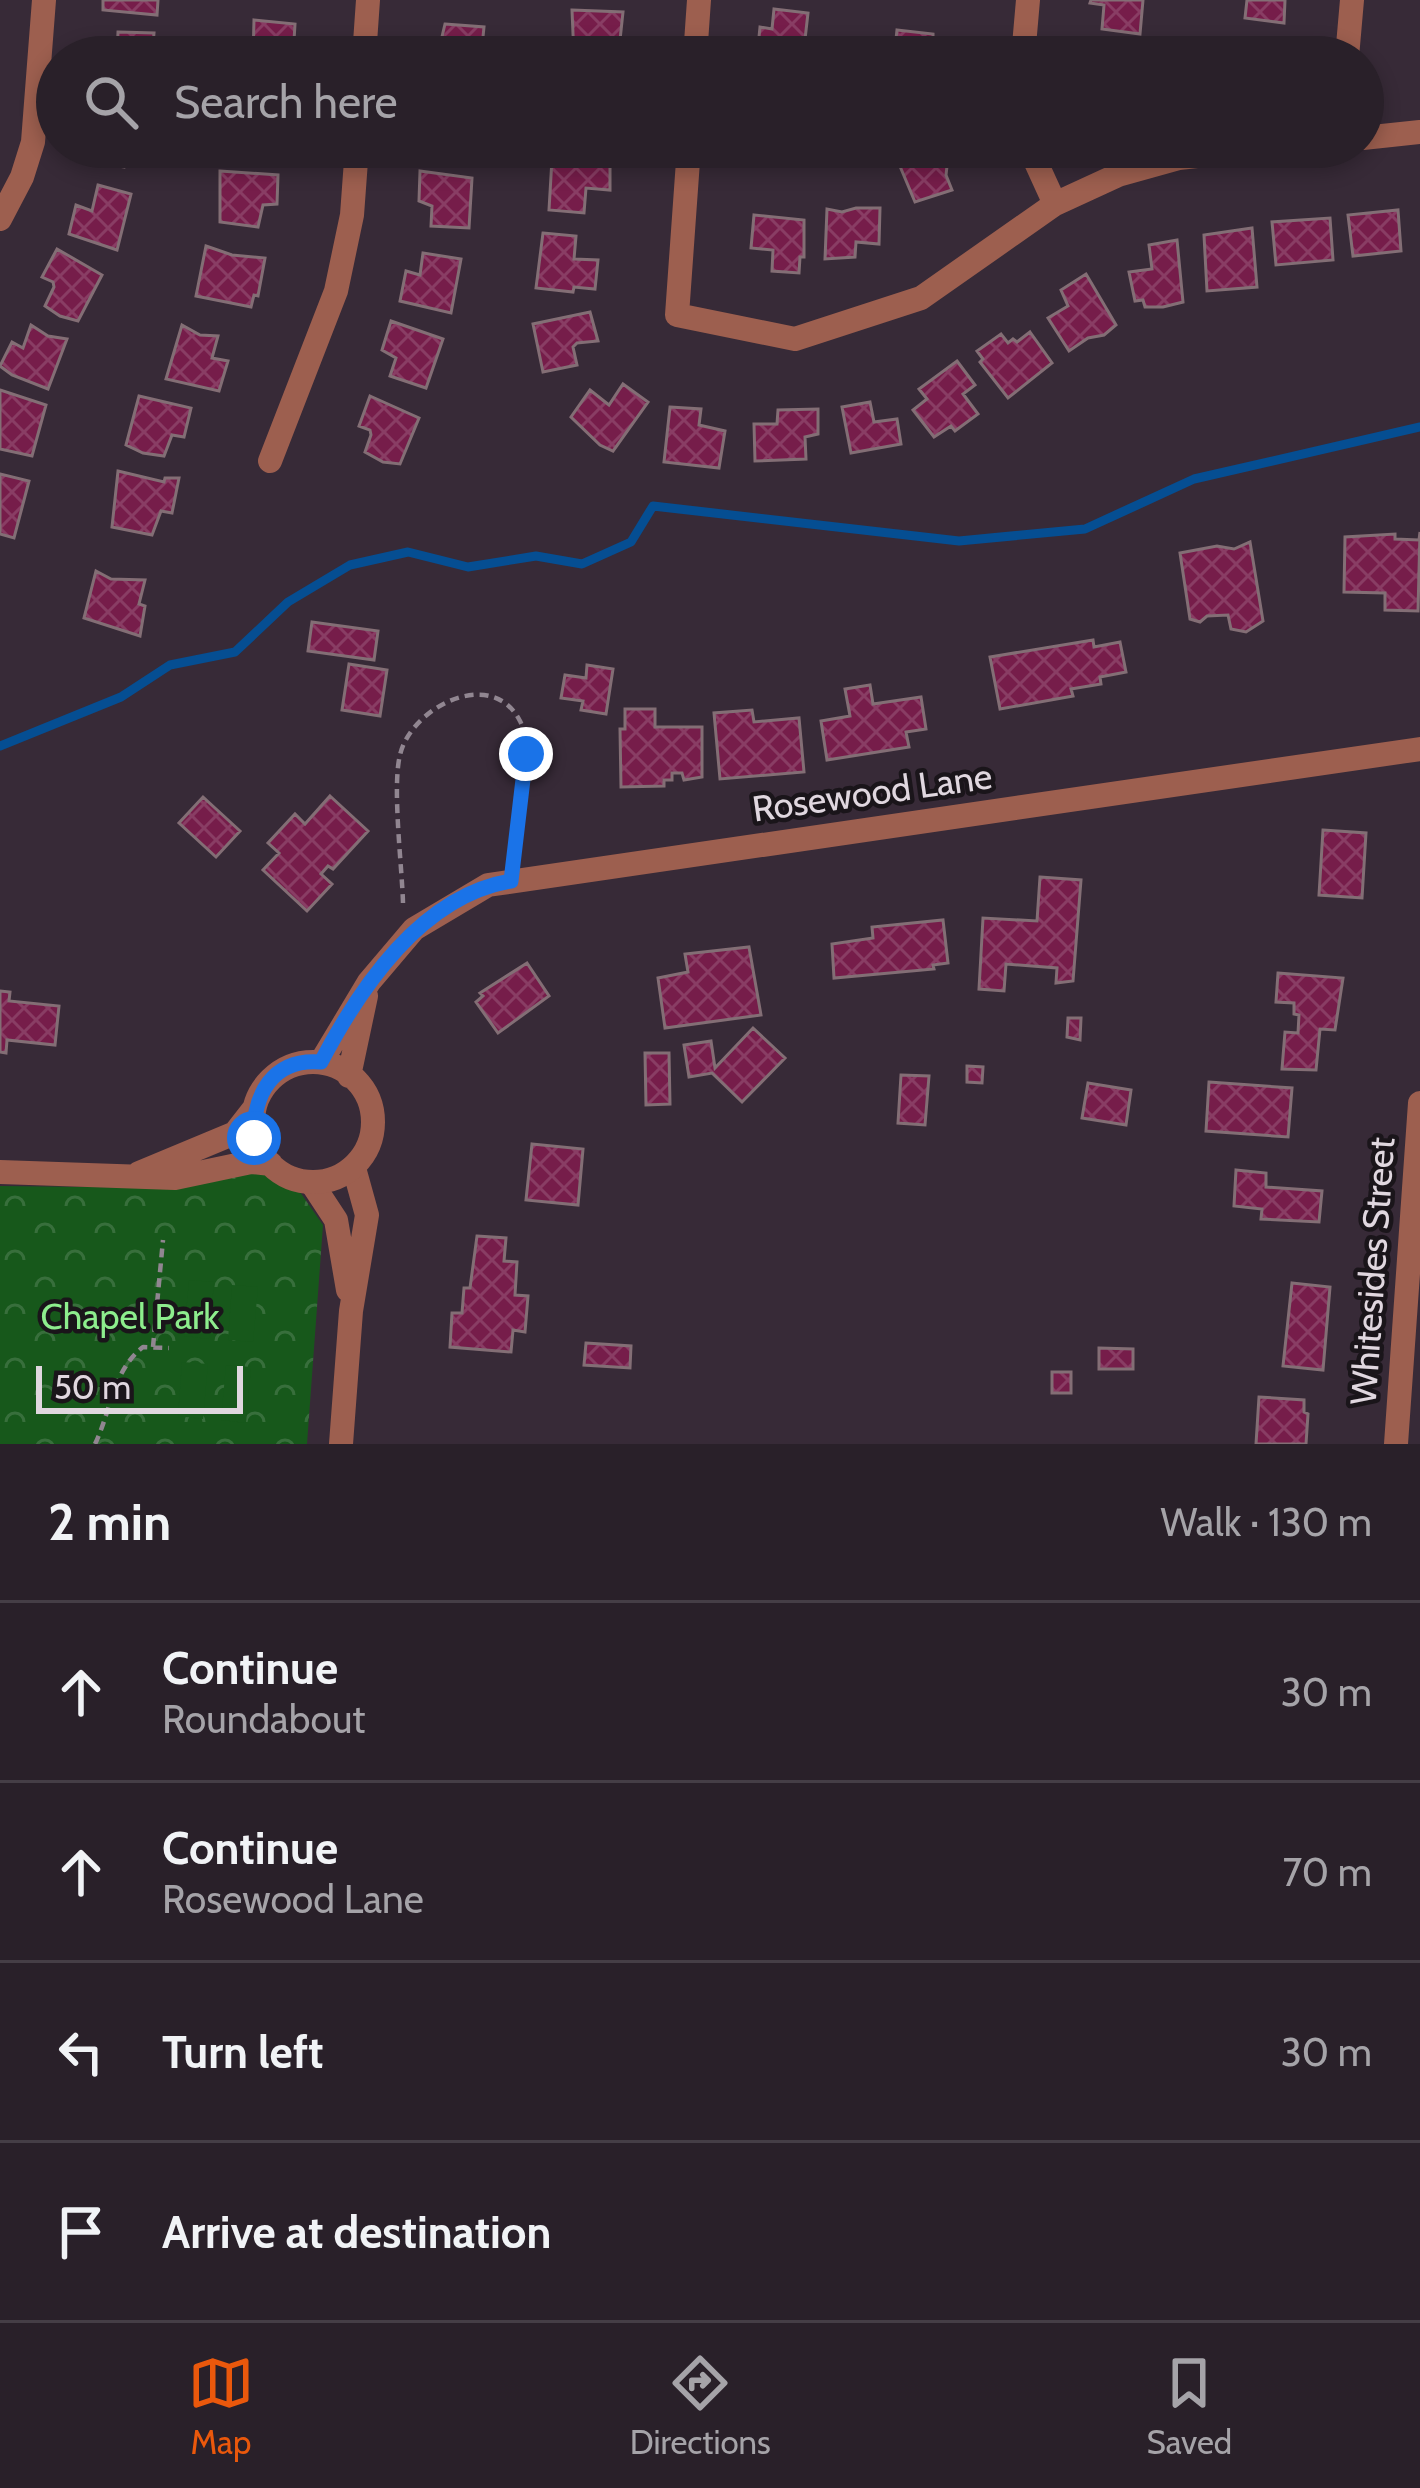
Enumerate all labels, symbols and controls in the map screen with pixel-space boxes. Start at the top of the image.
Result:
search box [36,36,1384,168]
icon: search [78,69,144,135]
text: Search here [174,75,398,129]
route end [499,727,553,781]
street label: Rosewood Lane [749,753,995,831]
route start [227,1111,281,1165]
street label: Whitesides Street [1341,1136,1403,1406]
park label: Chapel Park [41,1294,220,1338]
scale bar [36,1360,243,1413]
text: 50 m [54,1367,131,1407]
text: 2 min [48,1491,171,1553]
text: Walk · 130 m [1160,1498,1372,1546]
text: Continue [162,1641,338,1695]
icon: ahead [48,1659,114,1725]
text: 30 m [1281,1668,1372,1716]
text: Roundabout [162,1695,366,1743]
text: Continue [162,1821,338,1875]
icon: ahead [48,1839,114,1905]
text: 70 m [1283,1848,1372,1896]
text: Rosewood Lane [162,1875,424,1923]
icon: left [48,2019,114,2085]
text: Turn left [162,2025,324,2079]
text: 30 m [1281,2028,1372,2076]
icon: arrive [48,2199,114,2265]
text: Arrive at destination [162,2205,551,2259]
tab: Map [188,2350,254,2462]
tab: Directions [630,2350,771,2462]
tab: Saved [1146,2350,1232,2462]

